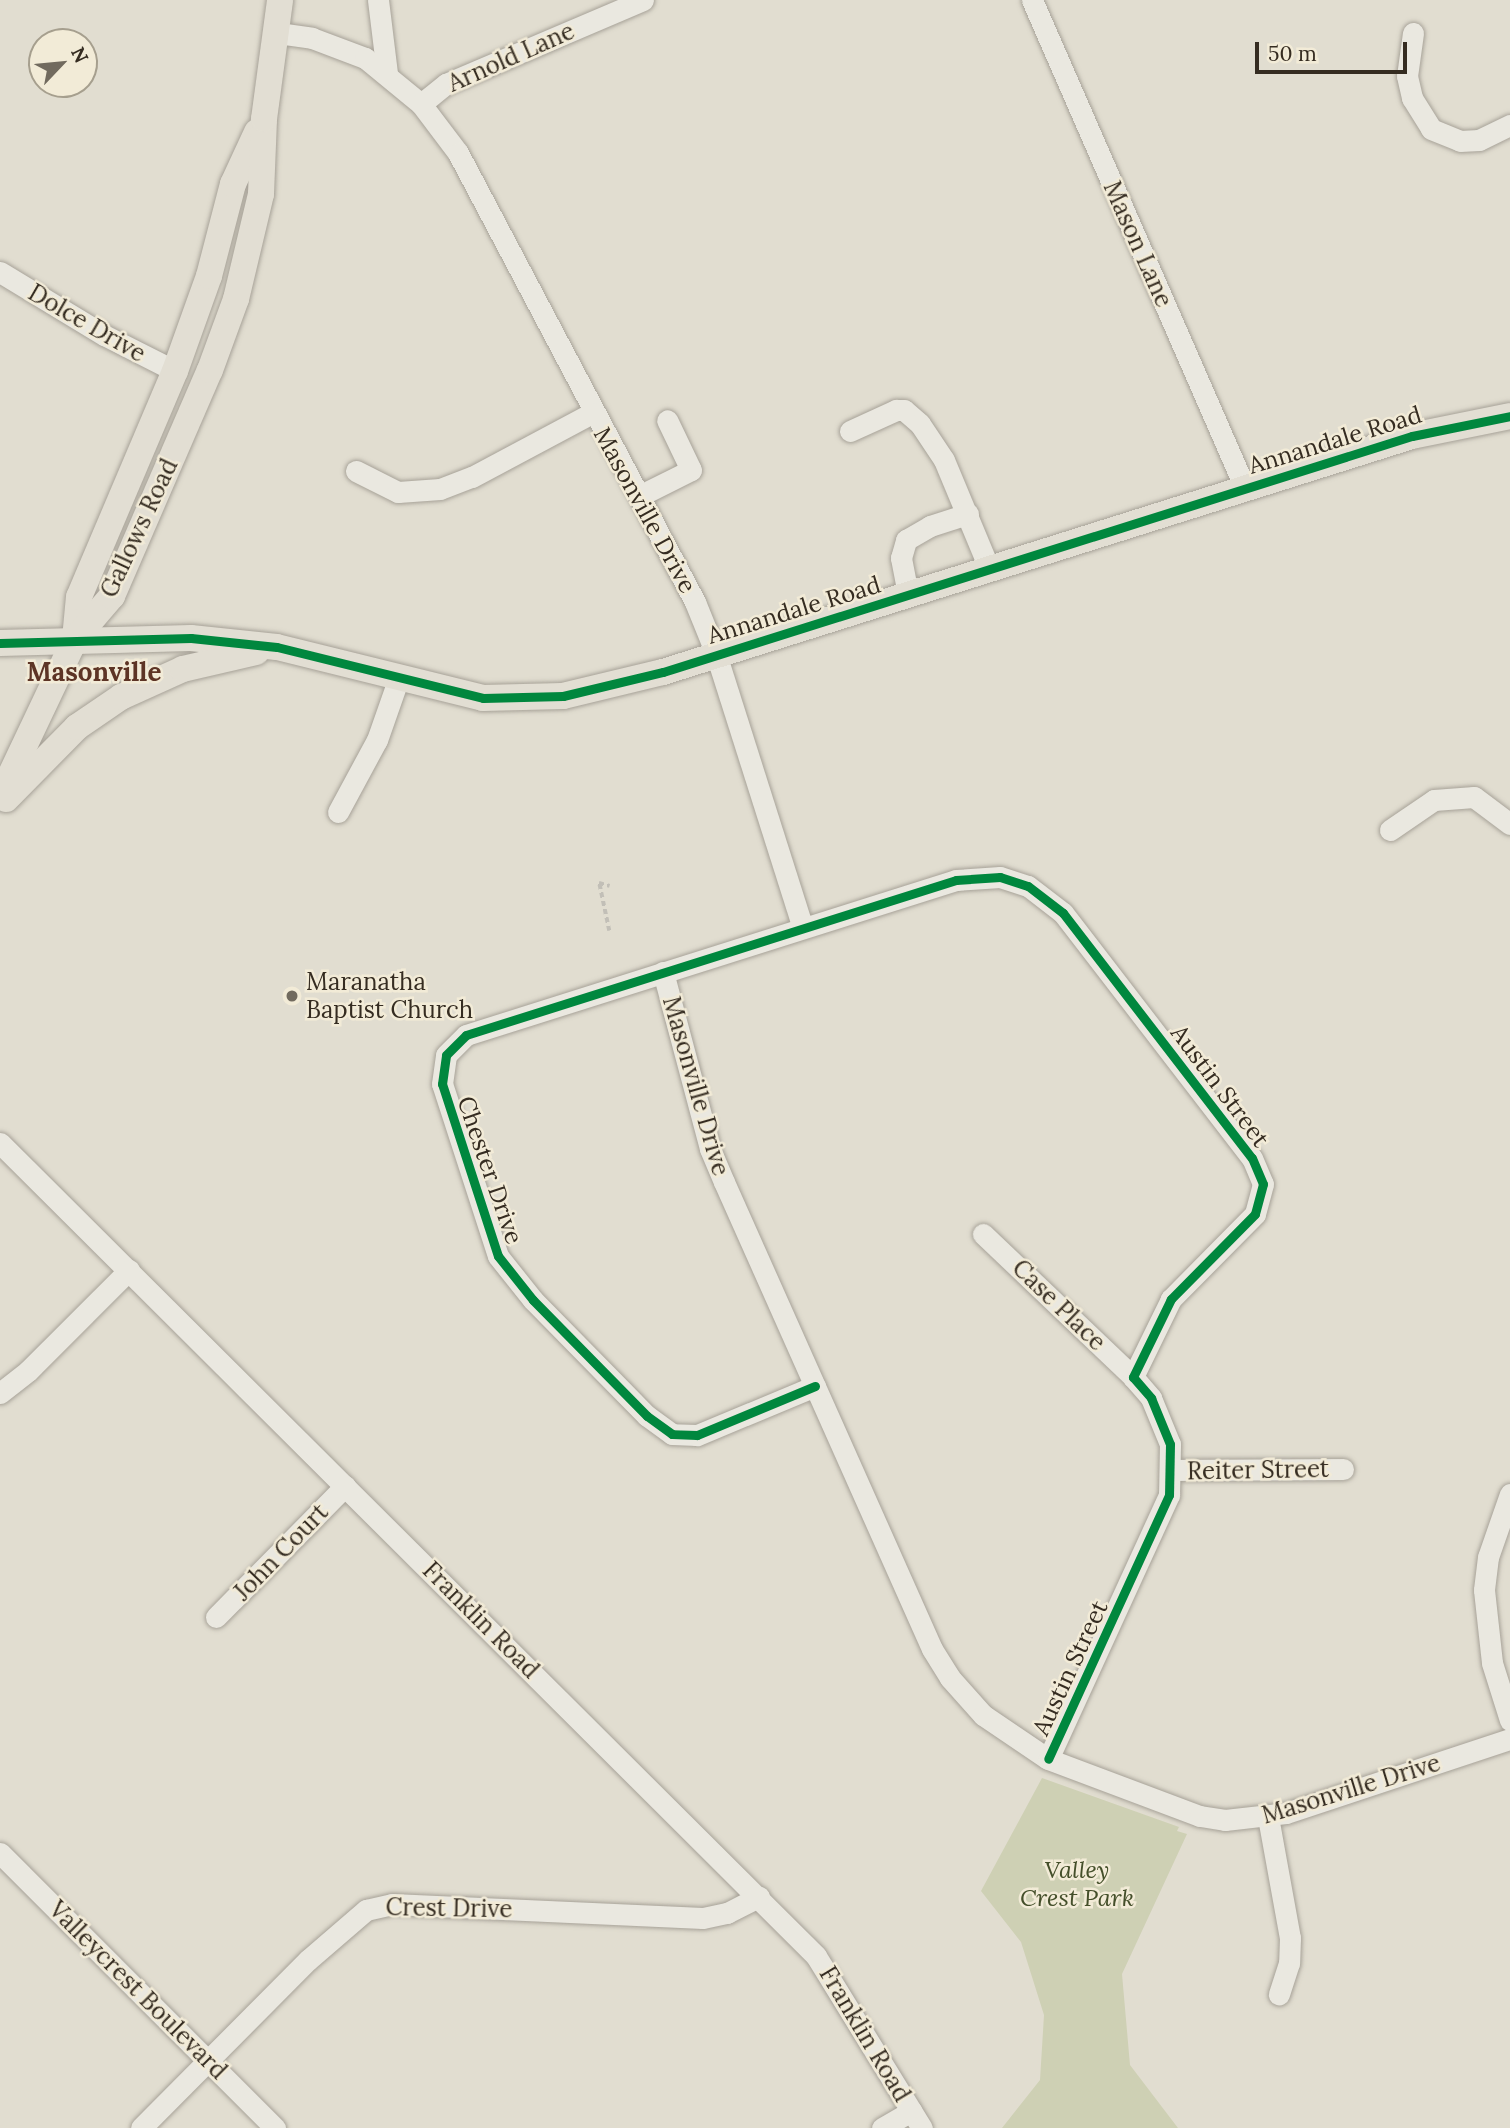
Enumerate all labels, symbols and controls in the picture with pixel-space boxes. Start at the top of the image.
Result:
street label: Arnold Lane [443,16,579,98]
north arrow [28,28,98,98]
scale bar [1258,28,1410,72]
text: 50 m [1268,40,1317,67]
text: N [66,43,94,67]
street label: Mason Lane [1097,177,1179,311]
street label: Dolce Drive [23,278,151,368]
street label: Annandale Road [1245,400,1425,480]
street label: Masonville Drive [588,422,702,598]
street label: Gallows Road [94,454,184,602]
street label: Annandale Road [704,570,884,650]
district label: Masonville [27,656,161,688]
place label: Maranatha Baptist Church [306,968,473,1024]
marker: Maranatha Baptist Church [284,988,300,1004]
street label: Masonville Drive [657,993,735,1179]
street label: Austin Street [1165,1019,1275,1153]
street label: Chester Drive [451,1092,529,1248]
street label: Case Place [1006,1253,1112,1357]
street label: Reiter Street [1187,1454,1329,1486]
street label: John Court [228,1498,334,1606]
street label: Franklin Road [417,1556,545,1684]
street label: Austin Street [1026,1596,1114,1740]
street label: Masonville Drive [1258,1748,1444,1830]
park label: Valley Crest Park [1020,1856,1134,1912]
street label: Crest Drive [385,1892,513,1924]
street label: Valleycrest Boulevard [43,1895,233,2085]
street label: Franklin Road [813,1961,917,2107]

